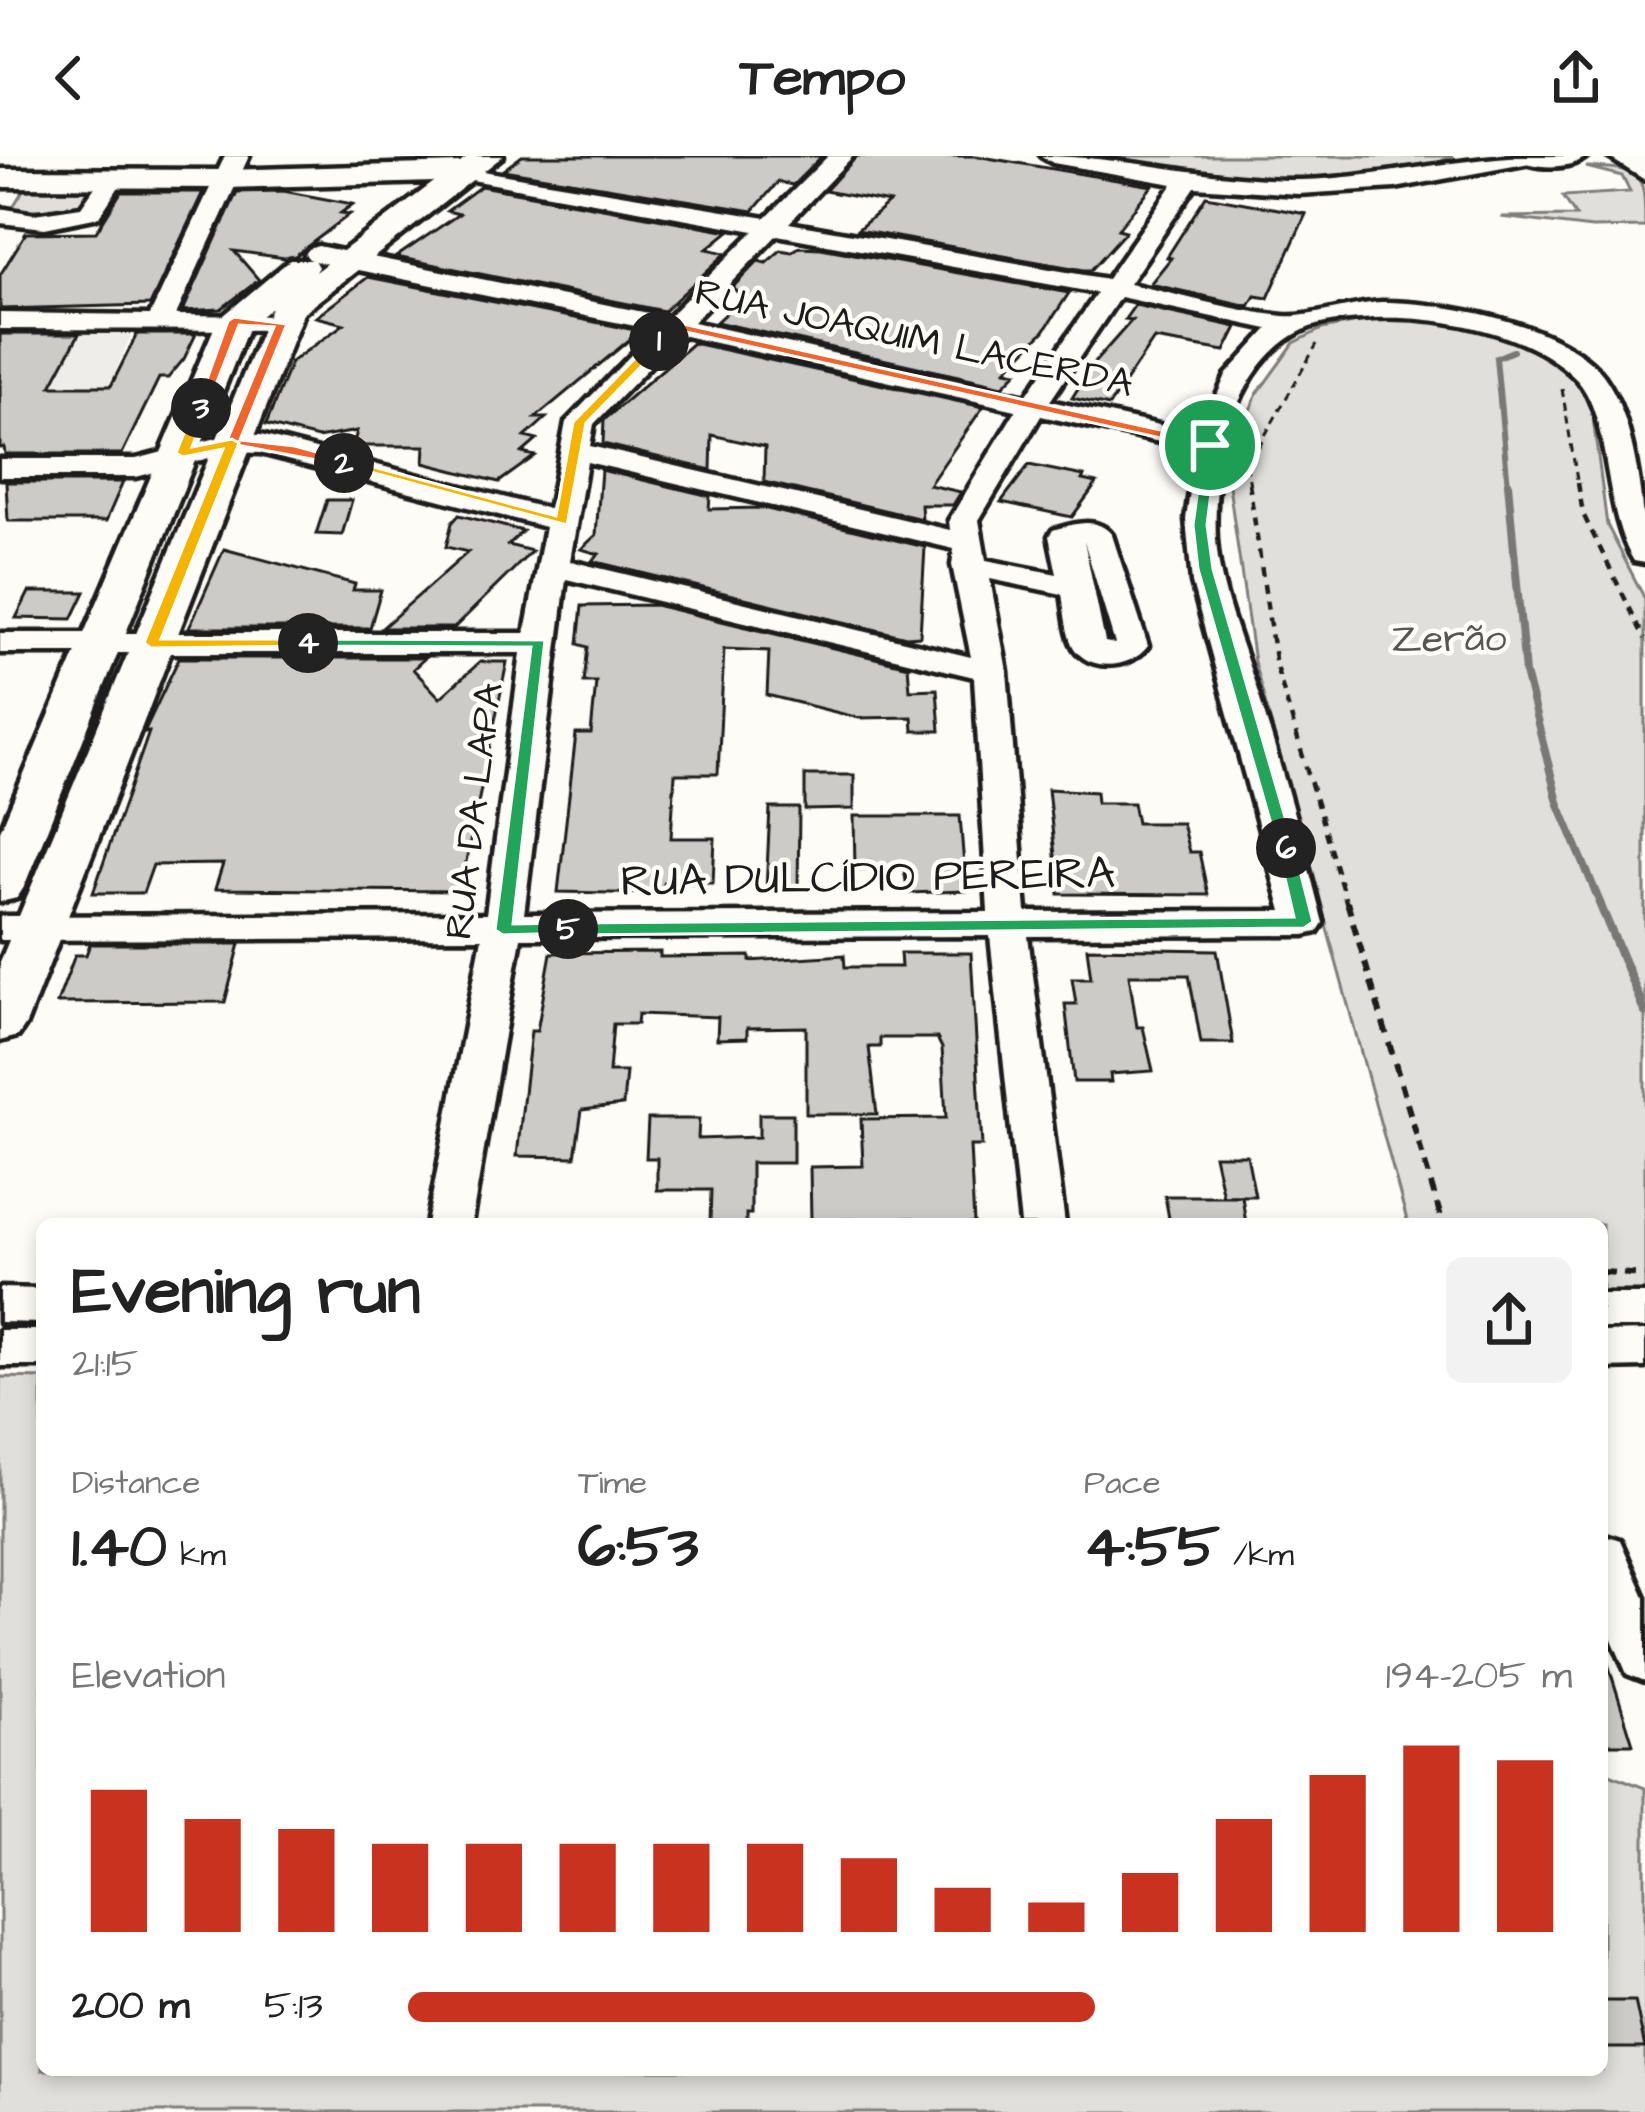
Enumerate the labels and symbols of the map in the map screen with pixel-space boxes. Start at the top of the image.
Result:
street label: RUA JOAQUIM LACERDA [690,266,1138,412]
pin: 1 [629,311,689,371]
pin: 3 [171,378,231,438]
pin [1159,394,1261,496]
pin: 2 [314,433,374,493]
pin: 4 [278,613,338,673]
park label: Zerão [1392,613,1507,667]
street label: RUA DA LAPA [432,680,518,942]
pin: 6 [1256,818,1316,878]
street label: RUA DULCÍDIO PEREIRA [620,843,1116,913]
pin: 5 [538,899,598,959]

